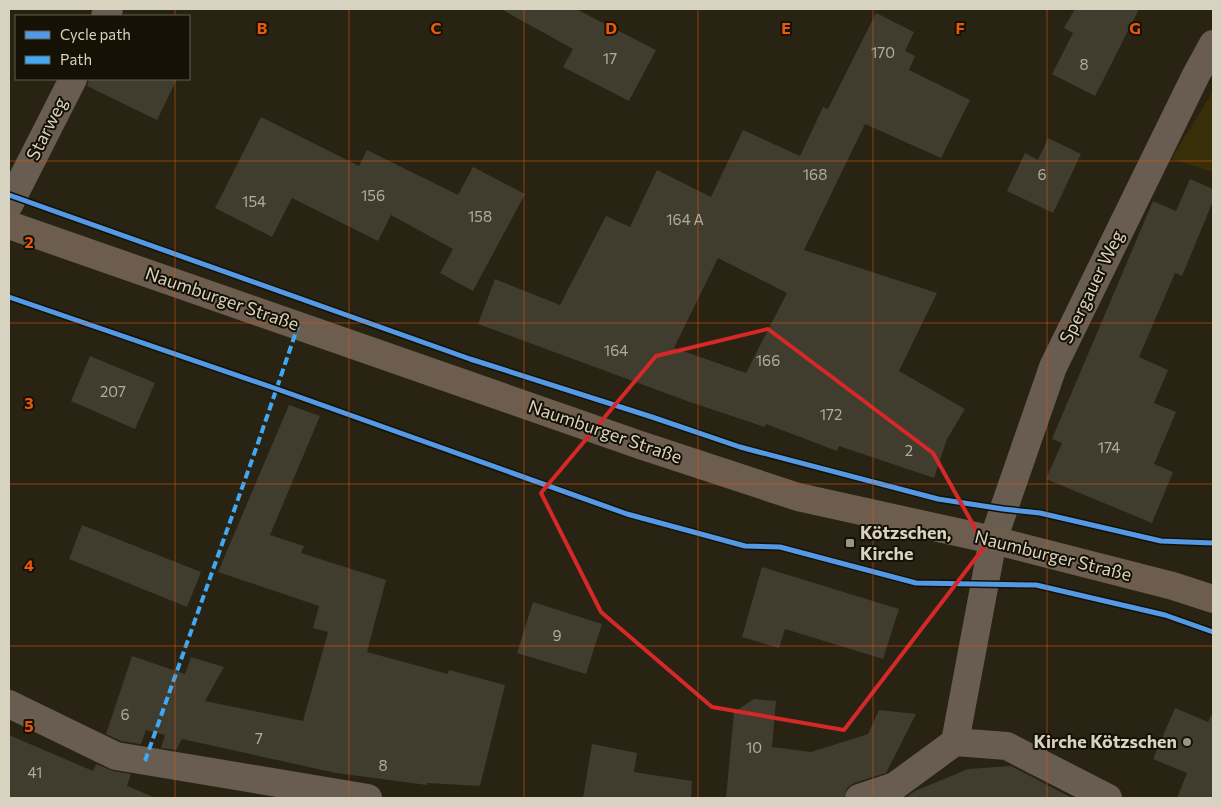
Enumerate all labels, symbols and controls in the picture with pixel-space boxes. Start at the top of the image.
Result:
legend [15,15,190,80]
text: B [257,18,268,37]
text: C [431,18,442,37]
text: D [605,18,617,37]
text: E [781,18,791,37]
text: F [955,18,965,37]
text: G [1129,18,1141,37]
text: Cycle path [60,25,131,43]
house number: 170 [871,43,895,61]
house number: 17 [603,49,617,67]
text: Path [60,50,92,68]
house number: 8 [1079,55,1089,73]
street label: Starweg [21,93,71,164]
house number: 168 [803,165,827,183]
house number: 6 [1037,165,1047,183]
house number: 156 [361,186,385,204]
house number: 154 [242,192,266,210]
house number: 158 [468,207,492,225]
house number: 164 A [666,210,704,228]
street label: Spergauer Weg [1054,226,1128,347]
text: 2 [24,232,34,251]
street label: Naumburger Straße [143,261,302,335]
house number: 164 [604,341,628,359]
house number: 166 [756,351,780,369]
house number: 207 [100,382,126,400]
text: 3 [24,393,34,412]
street label: Naumburger Straße [526,394,685,468]
house number: 172 [820,405,842,423]
house number: 174 [1098,438,1120,456]
house number: 2 [905,441,913,459]
place label: Kötzschen, Kirche [860,521,951,564]
street label: Naumburger Straße [973,525,1134,585]
marker: Kötzschen, Kirche [844,537,856,549]
text: 4 [24,555,34,574]
house number: 9 [552,626,562,644]
house number: 6 [120,705,130,723]
text: 5 [24,716,34,735]
house number: 7 [255,729,263,747]
place label: Kirche Kötzschen [1033,730,1177,752]
marker: Kirche Kötzschen [1181,736,1193,748]
house number: 10 [746,738,762,756]
house number: 8 [378,756,388,774]
house number: 41 [28,763,42,781]

